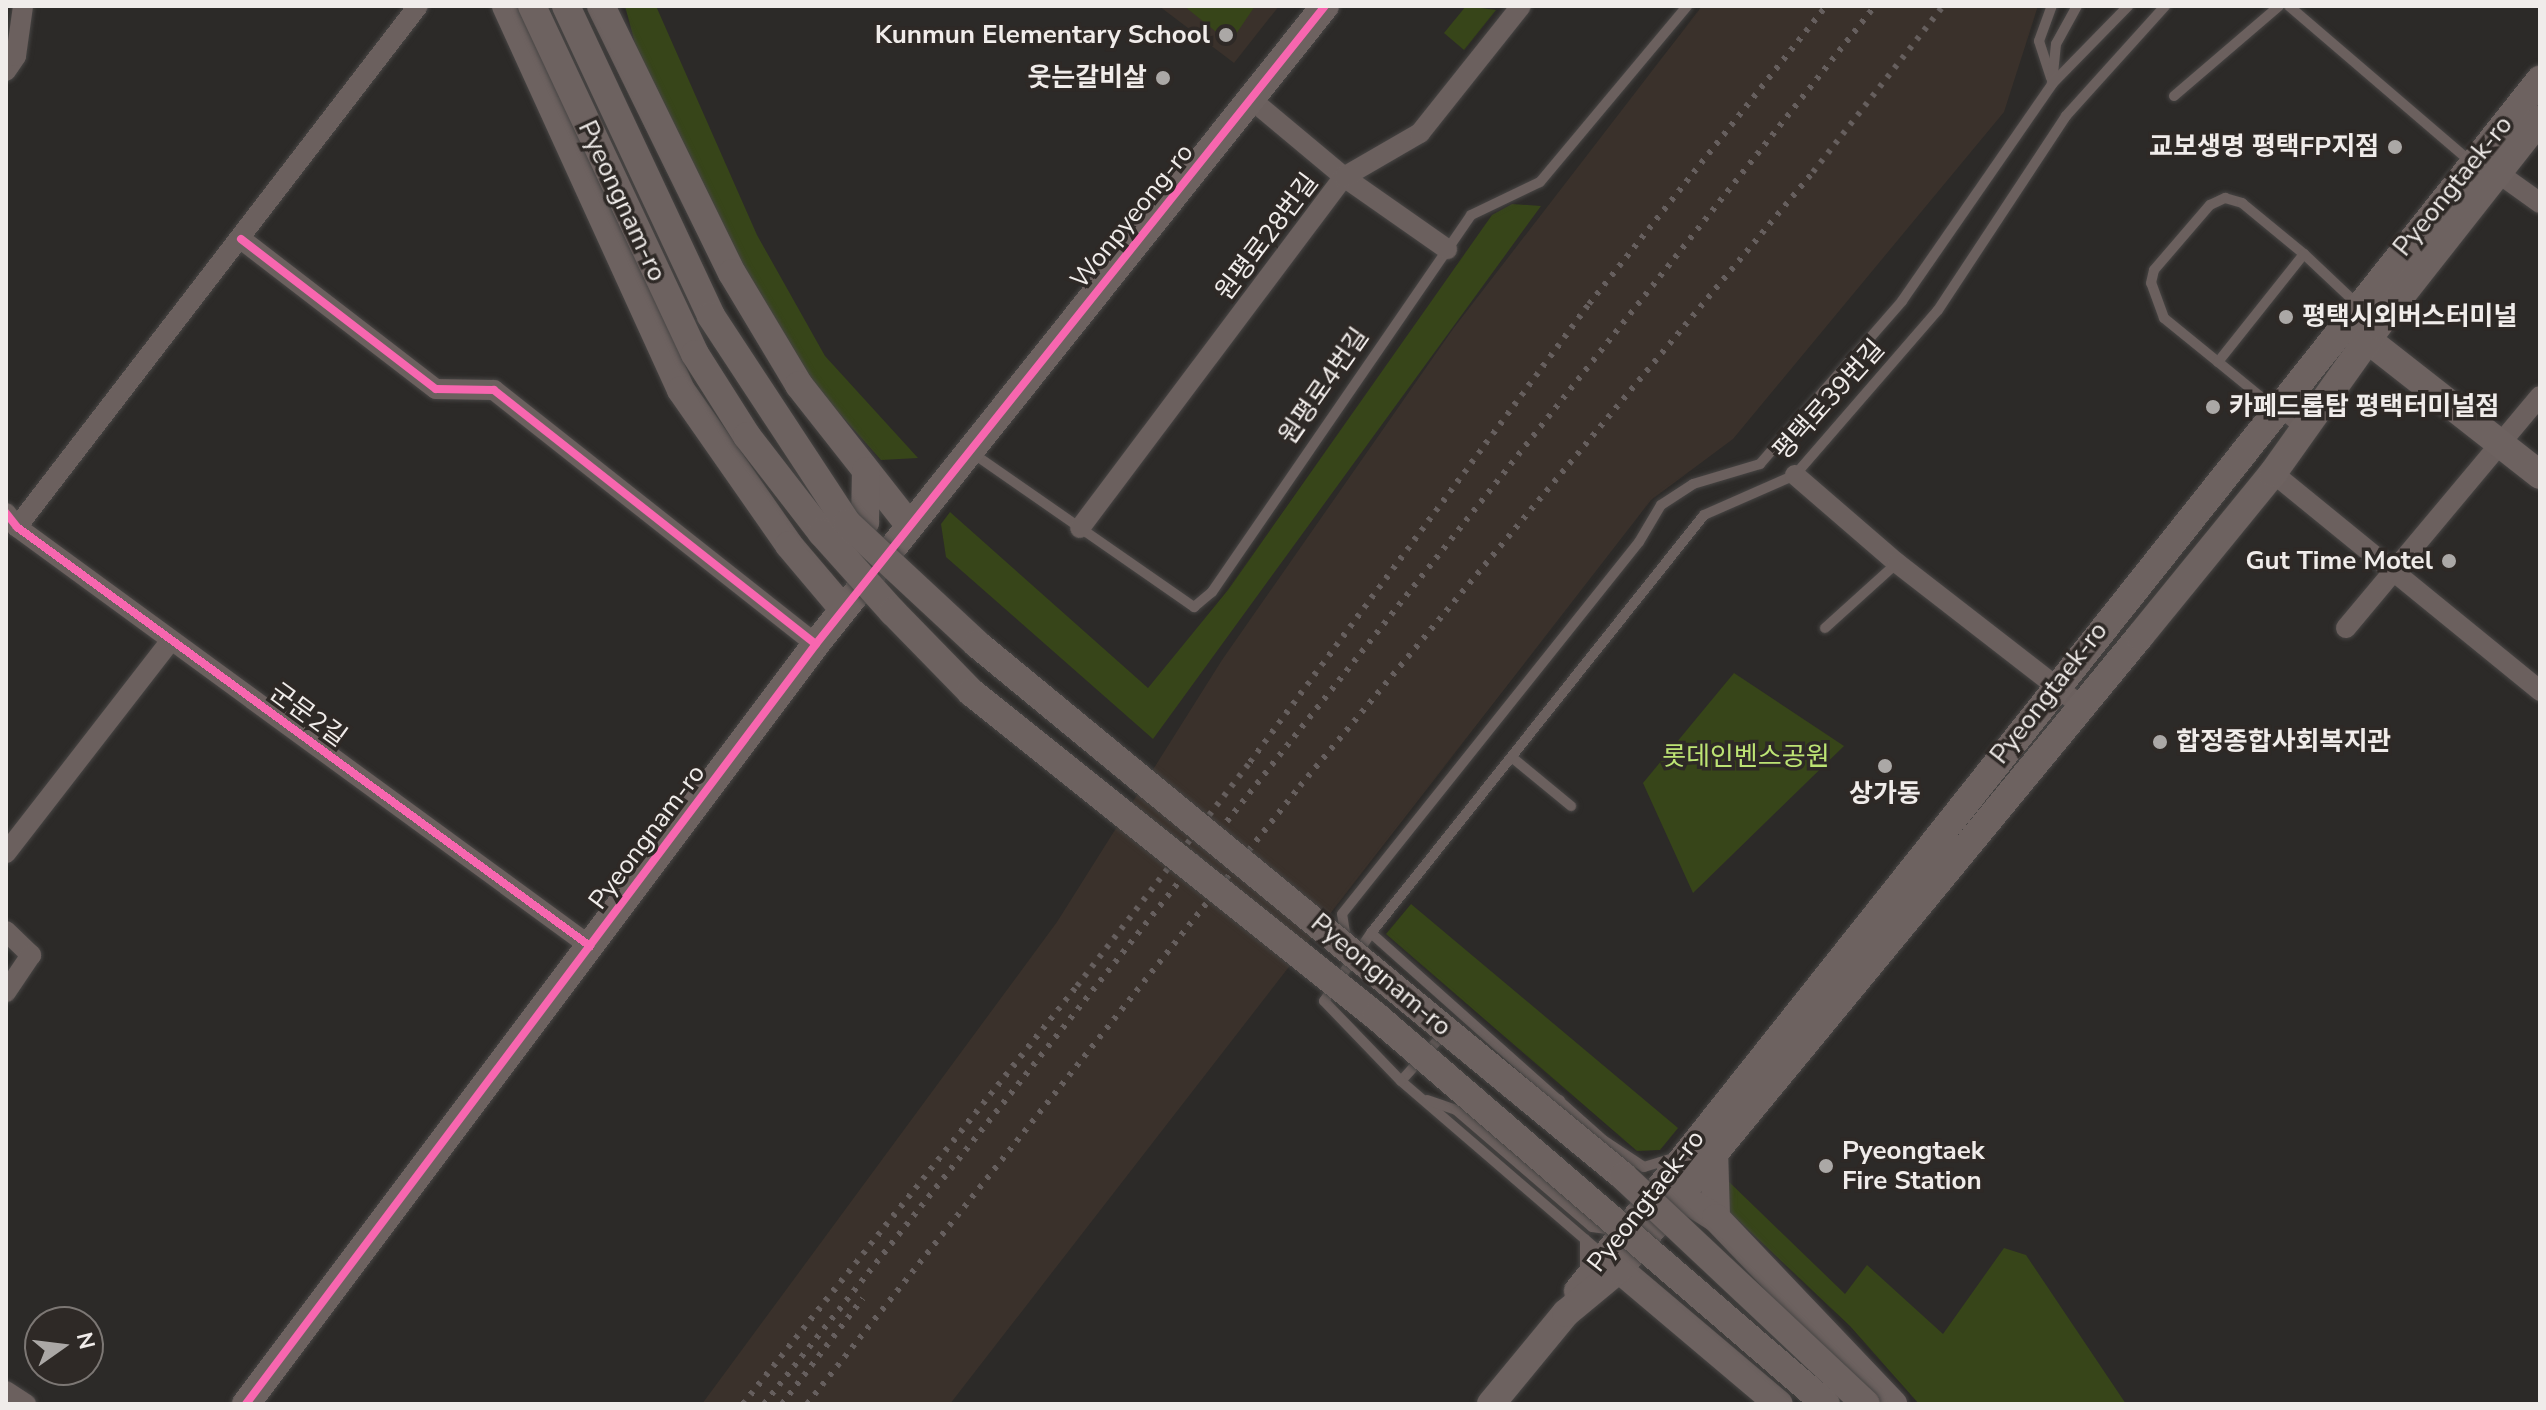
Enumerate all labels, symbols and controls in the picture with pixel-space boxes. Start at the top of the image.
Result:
place label: Kunmun Elementary School [875,19,1210,51]
marker: Kunmun Elementary School [1217,26,1235,44]
place label: 웃는갈비살 [1027,62,1147,94]
marker: 웃는갈비살 [1154,69,1172,87]
street label: Pyeongtaek-ro [2387,110,2519,262]
street label: Pyeongnam-ro [571,116,673,286]
place label: 교보생명 평택FP지점 [2149,131,2379,163]
street label: Wonpyeong-ro [1064,137,1200,295]
marker: 교보생명 평택FP지점 [2386,138,2404,156]
street label: 원평로28번길 [1209,167,1325,307]
place label: 평택시외버스터미널 [2302,301,2517,333]
marker: 평택시외버스터미널 [2277,308,2295,326]
street label: 원평로4번길 [1272,322,1376,450]
street label: 평택로39번길 [1767,334,1891,466]
place label: 카페드롭탑 평택터미널점 [2229,391,2499,423]
marker: 카페드롭탑 평택터미널점 [2204,398,2222,416]
place label: Gut Time Motel [2245,545,2433,577]
marker: Gut Time Motel [2440,552,2458,570]
street label: Pyeongtaek-ro [1984,616,2114,770]
street label: 군문2길 [263,677,353,753]
place label: 합정종합사회복지관 [2176,726,2391,758]
marker: 합정종합사회복지관 [2151,733,2169,751]
park label: 롯데인벤스공원 [1662,741,1830,773]
marker: 상가동 [1876,757,1894,775]
street label: Pyeongnam-ro [582,758,712,916]
place label: 상가동 [1849,778,1921,810]
street label: Pyeongnam-ro [1305,907,1457,1043]
street label: Pyeongtaek-ro [1581,1124,1711,1278]
place label: Pyeongtaek Fire Station [1842,1135,1985,1196]
marker: Pyeongtaek Fire Station [1817,1157,1835,1175]
north arrow [24,1306,104,1386]
text: N [69,1329,102,1352]

